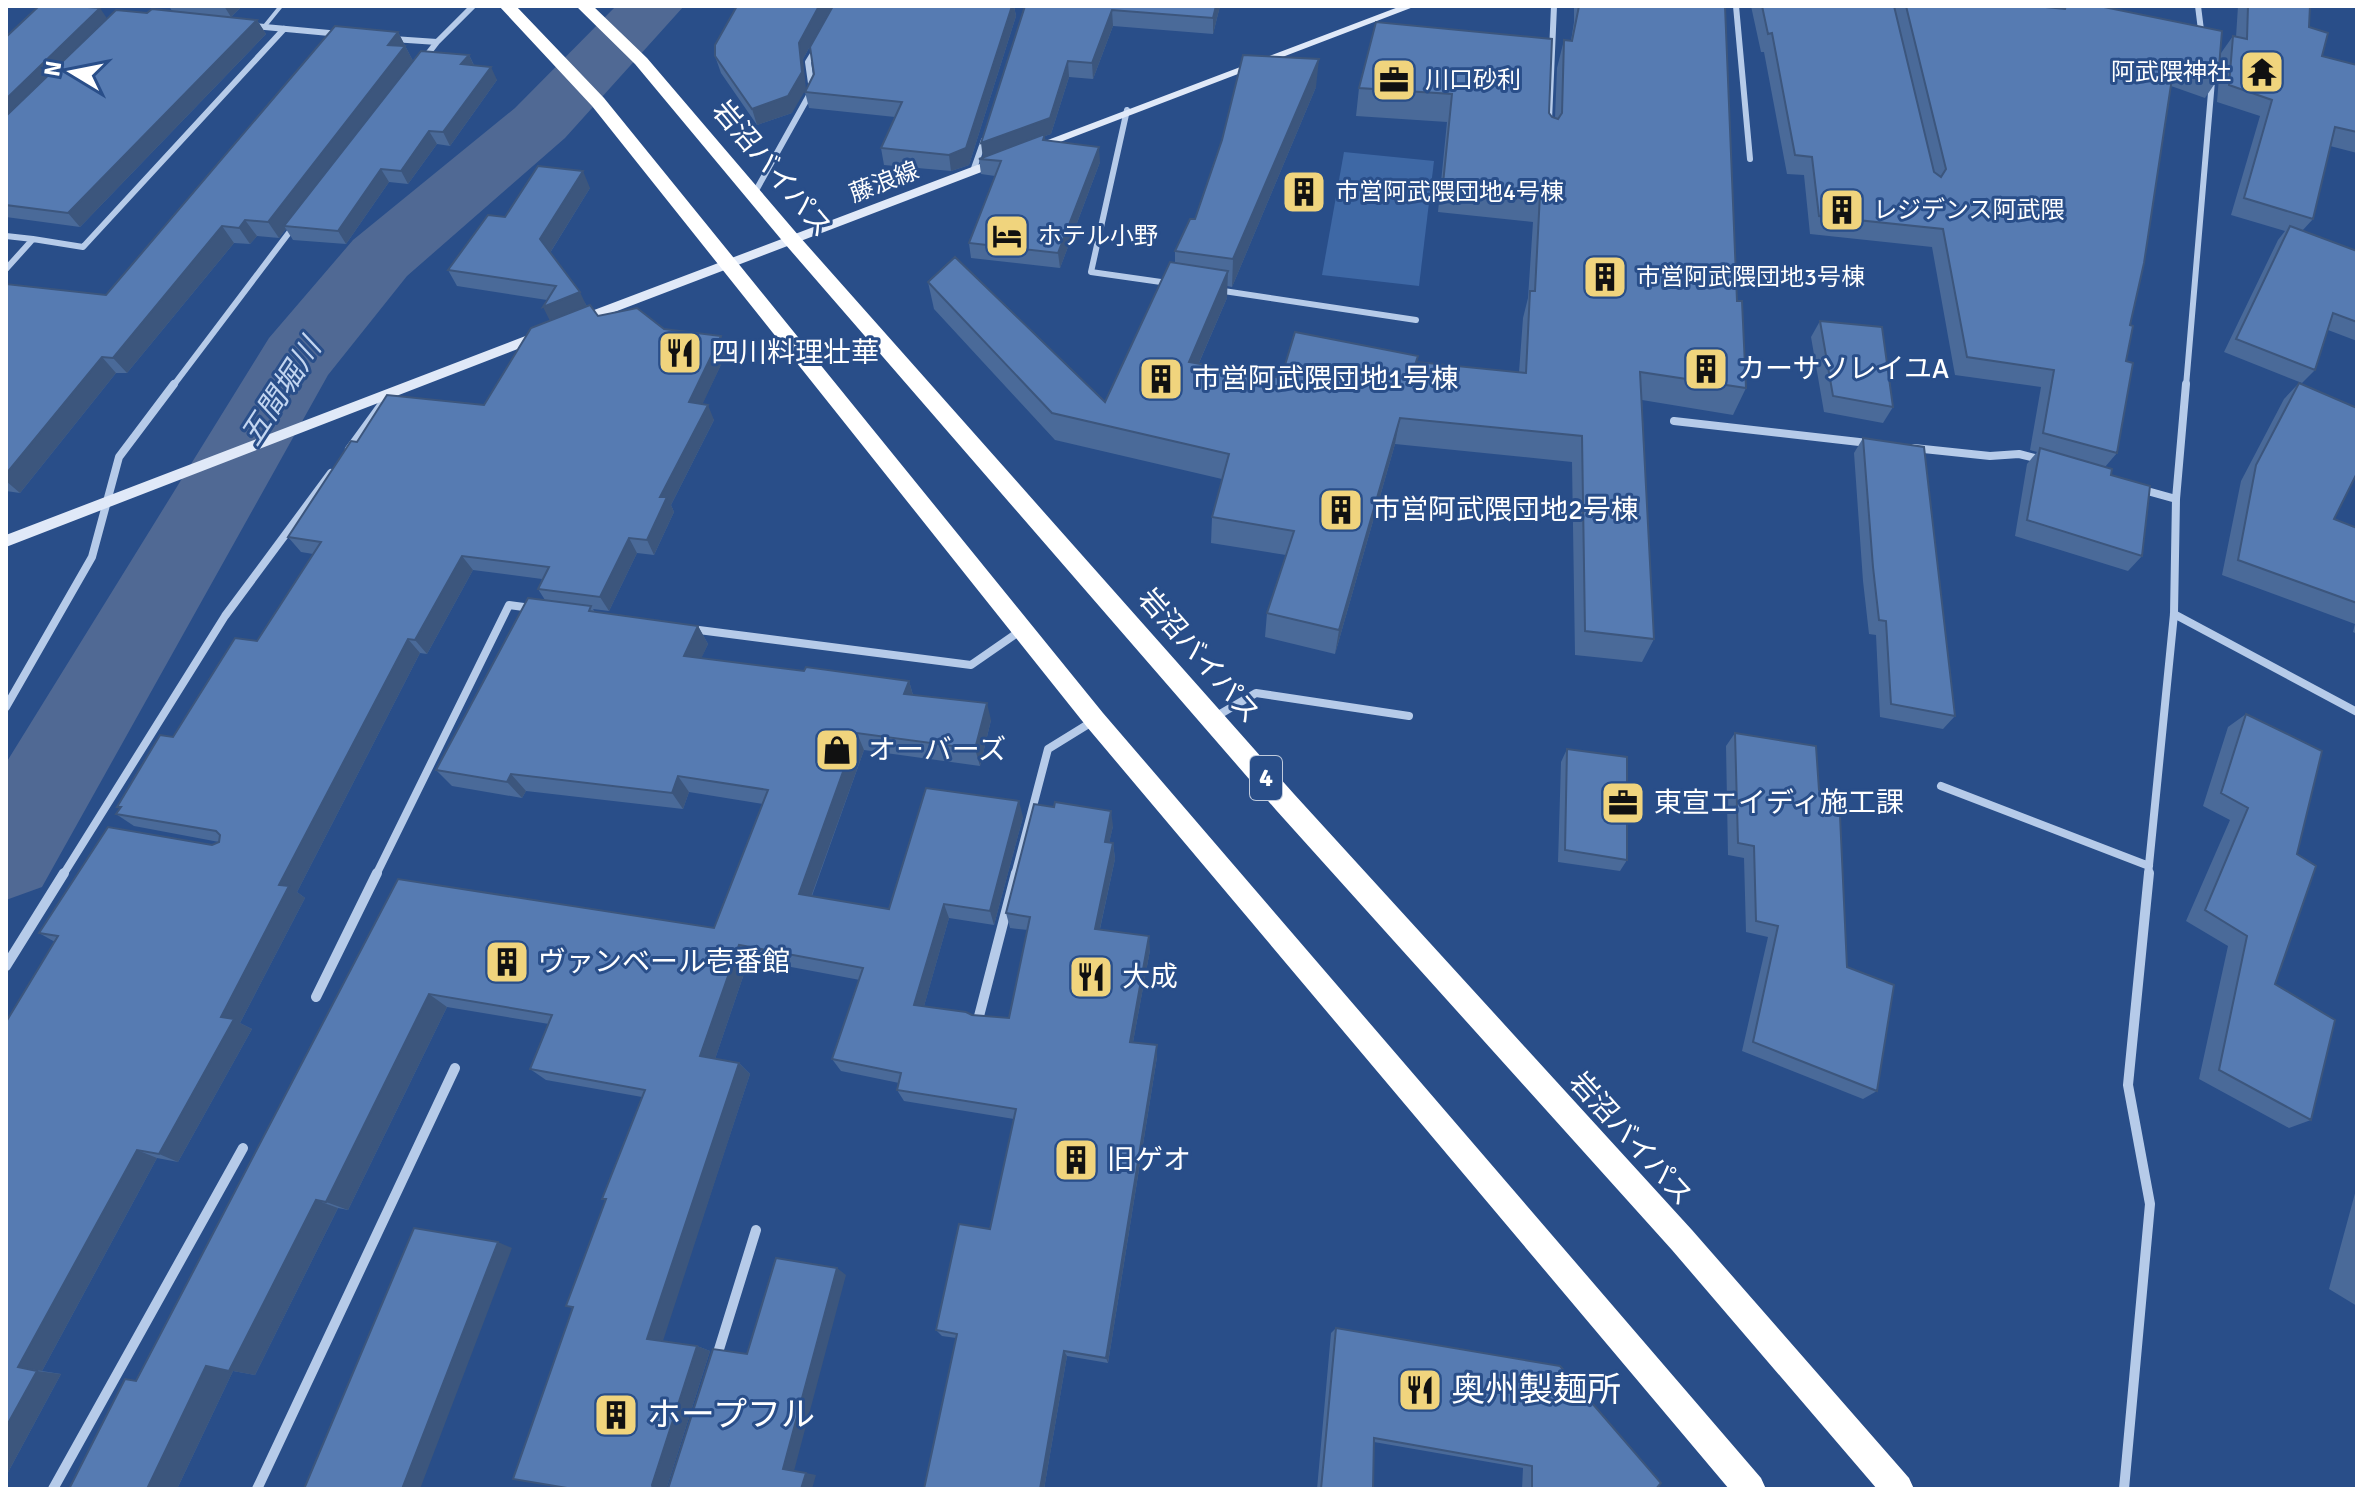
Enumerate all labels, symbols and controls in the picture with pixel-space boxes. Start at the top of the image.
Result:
north arrow [32,32,112,112]
temple icon: 阿武隈神社 [2238,48,2286,96]
office icon: 川口砂利 [1370,56,1418,104]
place label: 阿武隈神社 [2111,57,2231,87]
text: N [38,59,67,78]
place label: 川口砂利 [1425,65,1521,95]
street label: 岩沼バイパス [705,94,839,244]
street label: 藤浪線 [845,155,923,209]
building icon: 市営阿武隈団地4号棟 [1280,168,1328,216]
place label: 市営阿武隈団地4号棟 [1335,177,1564,207]
building icon: レジデンス阿武隈 [1818,186,1866,234]
place label: レジデンス阿武隈 [1873,195,2065,225]
hotel icon: ホテル小野 [983,212,1031,260]
place label: ホテル小野 [1038,221,1158,251]
building icon: 市営阿武隈団地3号棟 [1581,253,1629,301]
place label: 市営阿武隈団地3号棟 [1636,262,1865,292]
water label: 五間堀川 [233,329,331,452]
restaurant icon: 四川料理壮華 [656,329,704,377]
place label: 四川料理壮華 [711,336,879,370]
building icon: カーサソレイユA [1682,345,1730,393]
place label: カーサソレイユA [1737,352,1949,386]
building icon: 市営阿武隈団地1号棟 [1137,355,1185,403]
place label: 市営阿武隈団地1号棟 [1192,362,1459,396]
building icon: 市営阿武隈団地2号棟 [1317,486,1365,534]
place label: 市営阿武隈団地2号棟 [1372,493,1639,527]
street label: 岩沼バイパス [1131,582,1267,730]
shop icon: オーバーズ [813,726,861,774]
place label: オーバーズ [868,733,1006,767]
road number: 4 [1250,756,1282,800]
office icon: 東宣エイディ施工課 [1599,779,1647,827]
place label: 東宣エイディ施工課 [1654,786,1904,820]
building icon: ヴァンベール壱番館 [483,938,531,986]
place label: ヴァンベール壱番館 [538,945,790,979]
restaurant icon: 大成 [1067,953,1115,1001]
place label: 大成 [1122,960,1178,994]
street label: 岩沼バイパス [1562,1065,1700,1213]
building icon: 旧ゲオ [1052,1136,1100,1184]
place label: 旧ゲオ [1107,1143,1191,1177]
restaurant icon: 奥州製麺所 [1396,1366,1444,1414]
place label: 奥州製麺所 [1451,1369,1621,1411]
building icon: ホープフル [592,1391,640,1439]
place label: ホープフル [647,1394,815,1436]

